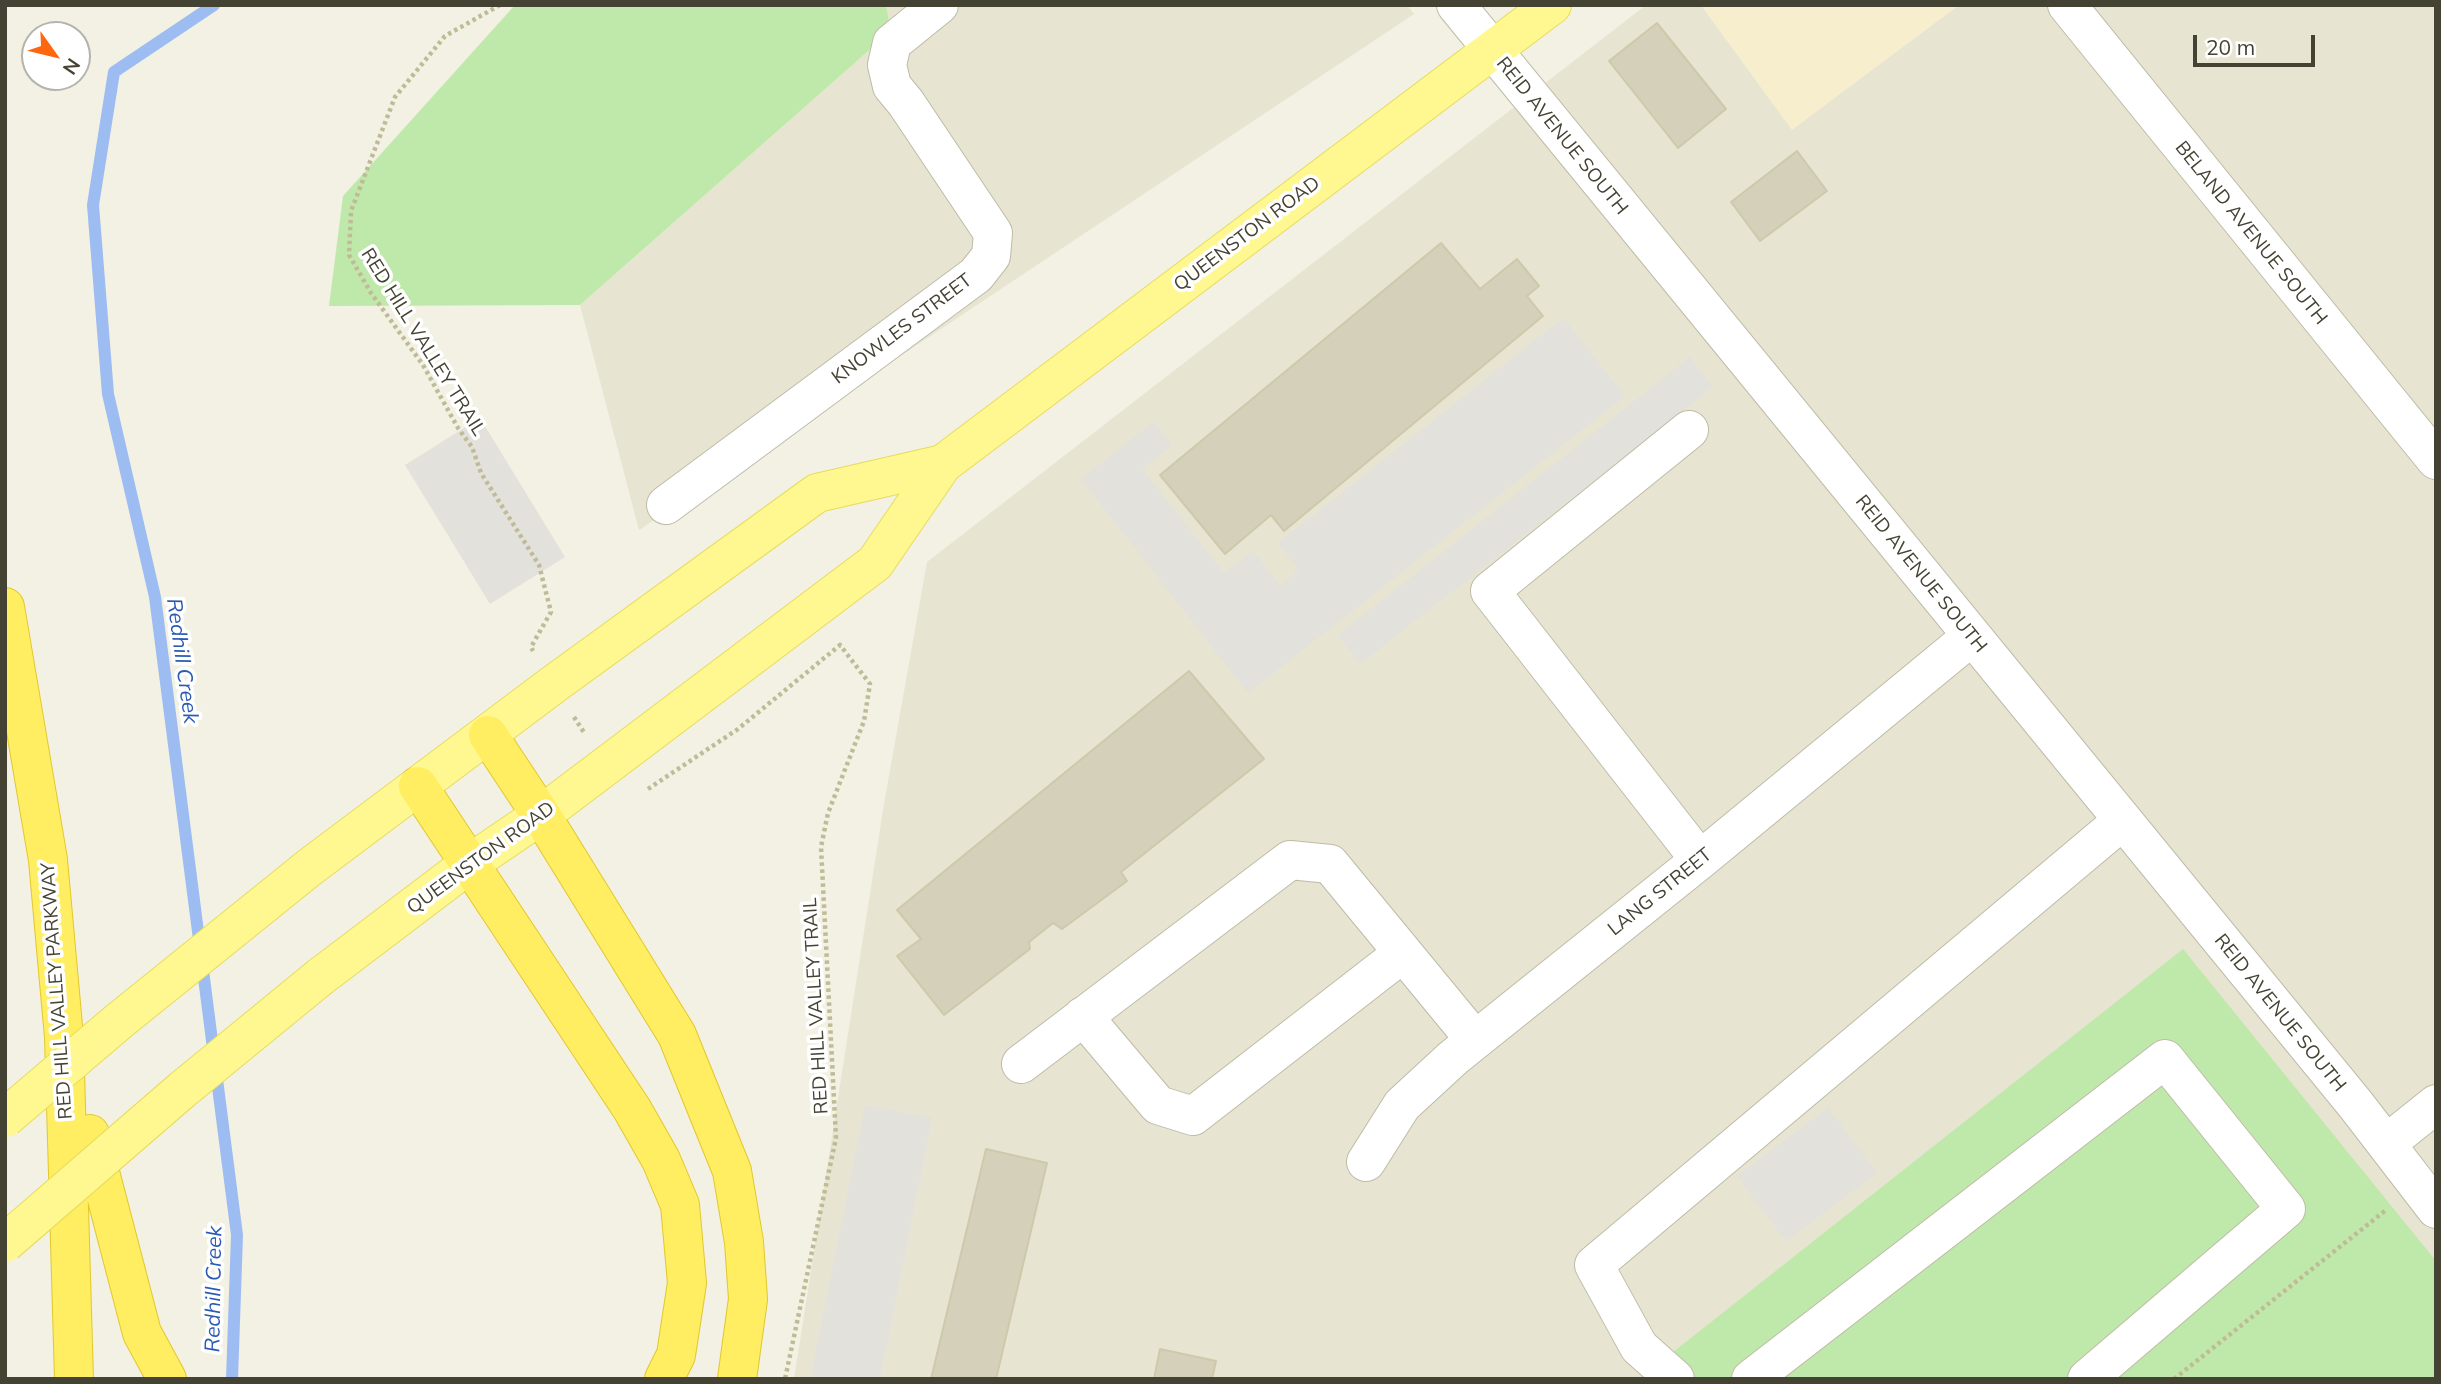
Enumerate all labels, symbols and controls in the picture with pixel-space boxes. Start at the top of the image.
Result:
north arrow [21,21,91,91]
scale bar [2196,21,2318,65]
text: 20 m [2206,34,2255,60]
street label: REID AVENUE SOUTH [1491,53,1633,219]
text: N [58,54,86,79]
street label: BELAND AVENUE SOUTH [2170,137,2332,329]
street label: QUEENSTON ROAD [1170,172,1324,296]
street label: RED HILL VALLEY TRAIL [356,244,490,440]
street label: KNOWLES STREET [827,269,977,389]
street label: REID AVENUE SOUTH [1850,491,1992,657]
water label: Redhill Creek [161,597,203,725]
street label: QUEENSTON ROAD [403,797,559,919]
street label: LANG STREET [1604,843,1716,941]
street label: RED HILL VALLEY PARKWAY [37,862,77,1120]
street label: RED HILL VALLEY TRAIL [799,897,833,1115]
street label: REID AVENUE SOUTH [2209,930,2351,1096]
water label: Redhill Creek [200,1225,228,1353]

